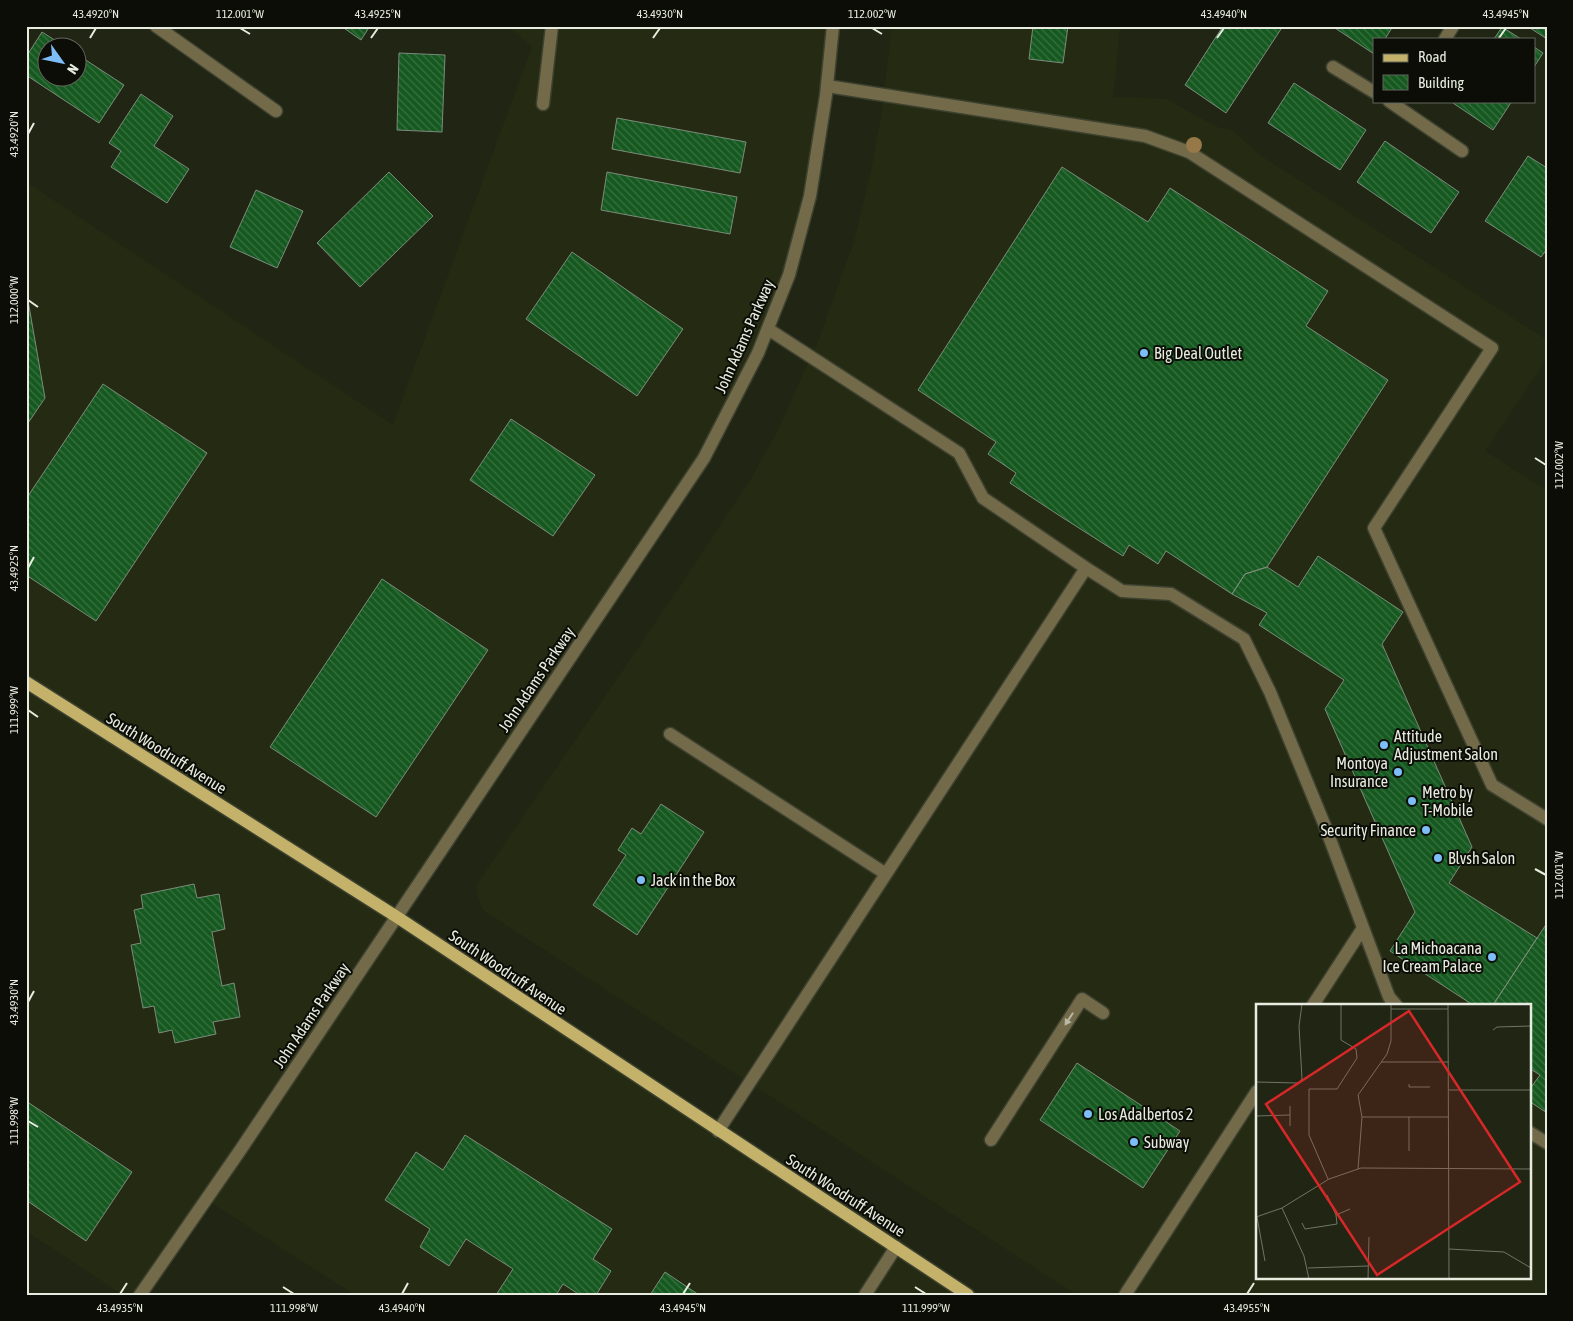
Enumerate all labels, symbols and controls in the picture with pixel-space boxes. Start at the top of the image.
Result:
text: 43.4920°N [73,7,119,21]
text: 112.001°W [216,7,264,21]
text: 43.4925°N [355,7,401,21]
text: 43.4930°N [637,7,683,21]
text: 112.002°W [848,7,896,21]
text: 43.4940°N [1201,7,1247,21]
text: 43.4945°N [1483,7,1529,21]
north arrow [38,38,88,88]
legend [1373,38,1536,102]
text: Road [1418,48,1447,65]
text: N [64,61,82,77]
text: Building [1418,74,1464,91]
text: 43.4920°N [7,111,21,157]
text: 112.000°W [7,276,21,324]
street label: John Adams Parkway [711,276,778,396]
place label: Big Deal Outlet [1154,344,1242,363]
marker: Big Deal Outlet [1138,347,1150,359]
text: 112.002°W [1552,441,1566,489]
text: 43.4925°N [7,545,21,591]
street label: John Adams Parkway [494,623,579,735]
text: 111.999°W [7,686,21,734]
street label: South Woodruff Avenue [104,709,230,797]
place label: Attitude Adjustment Salon [1394,727,1498,764]
marker: Attitude Adjustment Salon [1378,739,1390,751]
place label: Montoya Insurance [1330,754,1388,790]
marker: Montoya Insurance [1392,766,1404,778]
place label: Metro by T-Mobile [1422,783,1473,819]
marker: Metro by T-Mobile [1406,795,1418,807]
place label: Security Finance [1320,821,1416,840]
marker: Security Finance [1420,824,1432,836]
place label: Blvsh Salon [1448,849,1515,867]
text: 112.001°W [1552,851,1566,899]
marker: Blvsh Salon [1432,852,1444,864]
place label: Jack in the Box [651,871,736,889]
marker: Jack in the Box [635,874,647,886]
street label: South Woodruff Avenue [446,926,570,1018]
place label: La Michoacana Ice Cream Palace [1382,939,1482,975]
marker: La Michoacana Ice Cream Palace [1486,951,1498,963]
street label: John Adams Parkway [269,959,354,1071]
text: 43.4930°N [7,979,21,1025]
inset map [1256,1004,1530,1278]
one-way arrow [1064,1012,1074,1026]
text: 111.998°W [7,1097,21,1145]
place label: Los Adalbertos 2 [1098,1105,1193,1123]
marker: Los Adalbertos 2 [1082,1108,1094,1120]
place label: Subway [1144,1133,1190,1152]
marker: Subway [1128,1136,1140,1148]
street label: South Woodruff Avenue [783,1150,909,1240]
text: 43.4935°N [97,1301,143,1315]
text: 111.998°W [270,1301,318,1315]
text: 43.4940°N [379,1301,425,1315]
text: 43.4945°N [660,1301,706,1315]
text: 111.999°W [902,1301,950,1315]
text: 43.4955°N [1224,1301,1270,1315]

